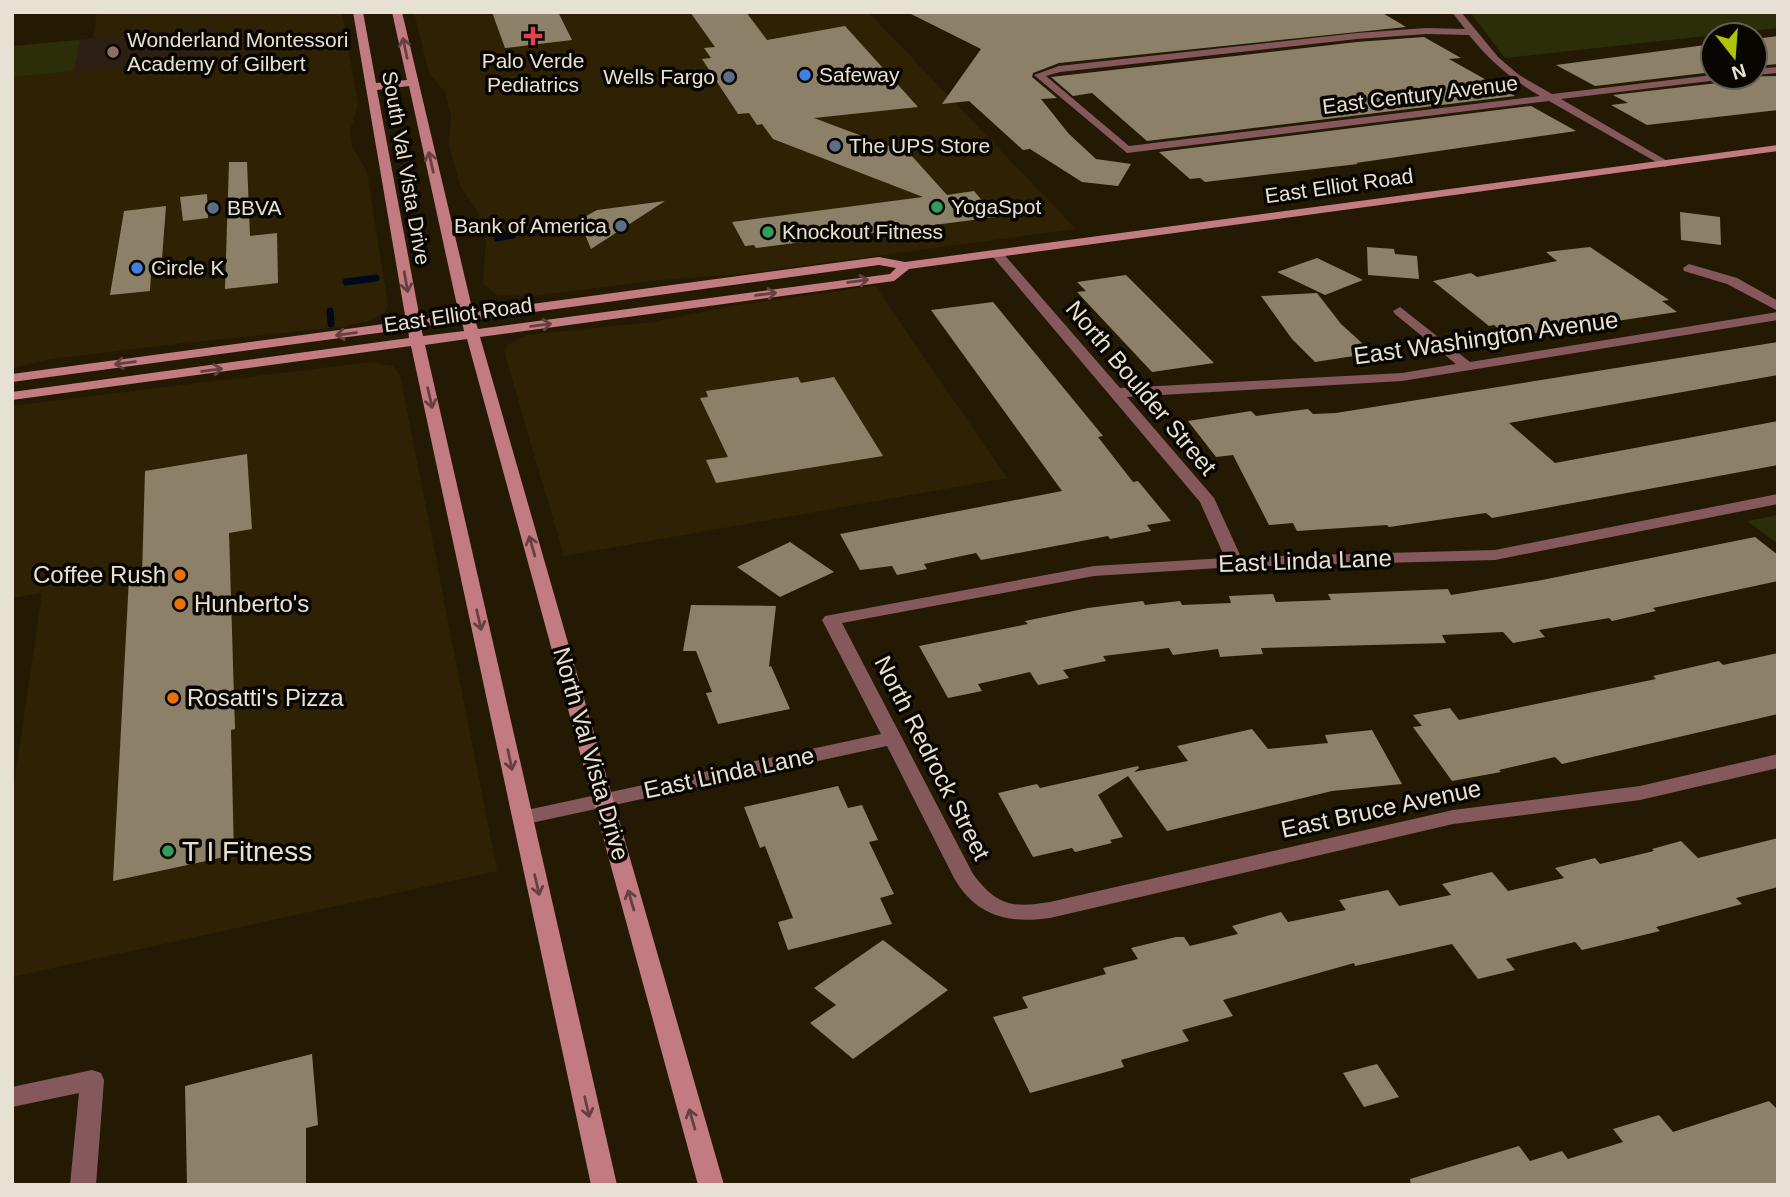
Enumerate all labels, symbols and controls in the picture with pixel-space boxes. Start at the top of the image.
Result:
north arrow [1699,21,1769,91]
marker: Palo Verde Pediatrics [523,26,543,46]
place label: Wonderland Montessori Academy of Gilbert [127,28,348,75]
one-way arrow [398,37,412,60]
marker: Wonderland Montessori Academy of Gilbert [105,44,121,60]
place label: Palo Verde Pediatrics [482,49,584,96]
text: N [1729,60,1748,84]
place label: Safeway [819,63,900,86]
place label: Wells Fargo [603,65,715,88]
marker: Safeway [797,67,813,83]
street label: South Val Vista Drive [378,69,435,267]
marker: Wells Fargo [721,69,737,85]
street label: East Century Avenue [1321,71,1519,118]
place label: The UPS Store [849,134,990,157]
marker: The UPS Store [827,138,843,154]
one-way arrow [424,151,437,174]
street label: East Elliot Road [1263,164,1415,207]
place label: YogaSpot [951,195,1041,218]
place label: BBVA [227,196,281,219]
marker: YogaSpot [929,199,945,215]
marker: BBVA [205,200,221,216]
place label: Bank of America [454,214,607,237]
marker: Bank of America [613,218,629,234]
place label: Knockout Fitness [782,220,943,243]
marker: Knockout Fitness [760,224,776,240]
place label: Circle K [151,256,225,279]
marker: Circle K [129,260,145,276]
one-way arrow [399,270,413,293]
one-way arrow [846,275,869,288]
one-way arrow [754,287,777,300]
street label: East Elliot Road [382,293,534,336]
street label: North Boulder Street [1061,295,1222,480]
street label: East Washington Avenue [1352,306,1620,369]
one-way arrow [529,319,551,332]
one-way arrow [335,327,358,340]
one-way arrow [114,357,137,370]
one-way arrow [200,363,222,376]
one-way arrow [423,386,437,409]
one-way arrow [525,535,538,557]
street label: East Linda Lane [1218,544,1392,577]
place label: Coffee Rush [33,561,166,588]
marker: Coffee Rush [172,567,188,583]
place label: Hunberto's [194,590,309,617]
marker: Hunberto's [172,596,188,612]
one-way arrow [473,608,486,631]
street label: North Val Vista Drive [548,644,635,864]
street label: North Redrock Street [869,651,996,865]
place label: Rosatti's Pizza [187,684,344,711]
marker: Rosatti's Pizza [165,690,181,706]
street label: East Linda Lane [641,741,817,804]
one-way arrow [503,748,517,771]
street label: East Bruce Avenue [1278,774,1483,843]
place label: T I Fitness [182,836,312,867]
marker: T I Fitness [160,843,176,859]
one-way arrow [531,873,545,896]
one-way arrow [624,889,637,911]
one-way arrow [580,1095,594,1118]
one-way arrow [685,1108,698,1130]

